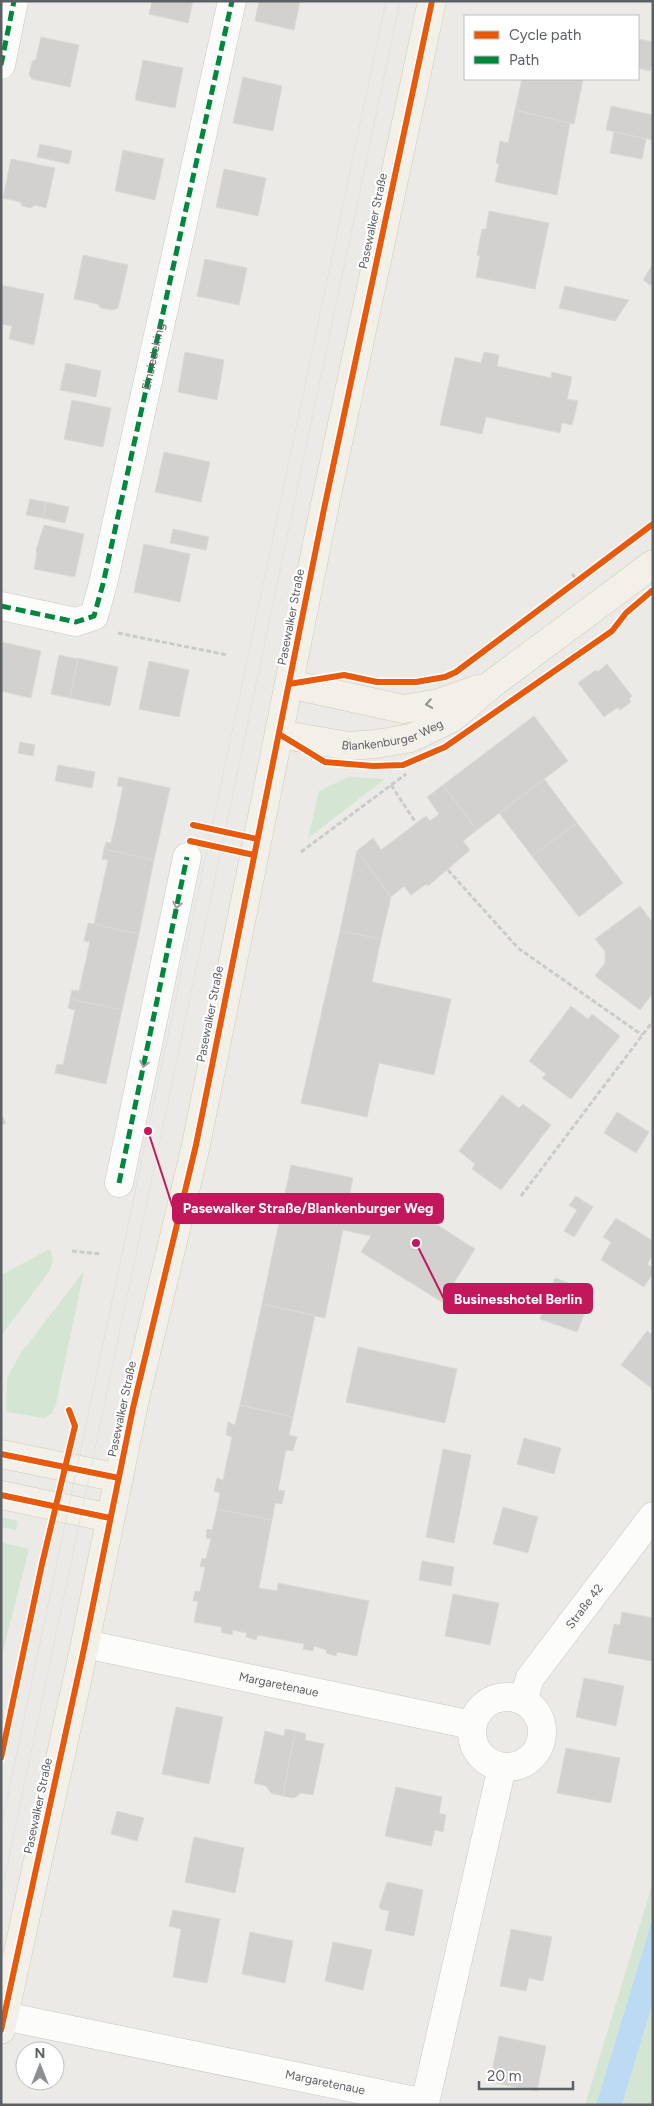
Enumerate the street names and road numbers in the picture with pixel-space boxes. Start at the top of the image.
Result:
street label: Pasewalker Straße [356,171,390,270]
street label: Einsiedelring [139,321,168,391]
street label: Pasewalker Straße [275,567,307,666]
street label: Blankenburger Weg [340,716,445,753]
street label: Pasewalker Straße [194,964,226,1063]
street label: Pasewalker Straße [105,1359,139,1458]
street label: Straße 42 [563,1581,606,1632]
street label: Margaretenaue [238,1669,320,1700]
street label: Pasewalker Straße [21,1756,55,1855]
street label: Margaretenaue [284,2067,367,2098]

